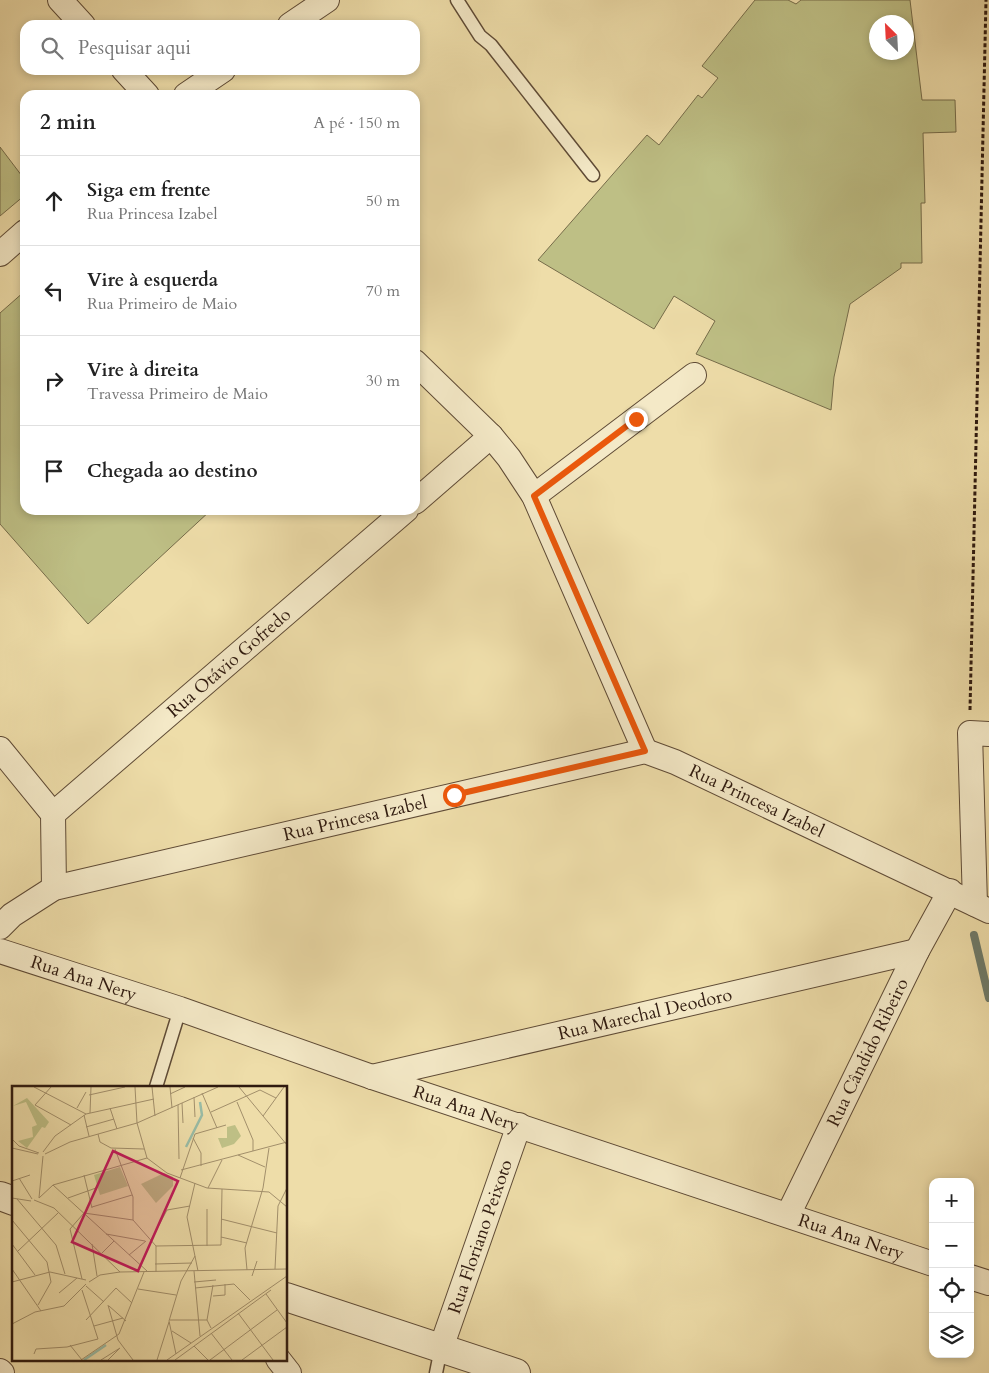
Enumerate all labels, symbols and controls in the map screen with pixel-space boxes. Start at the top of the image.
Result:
north arrow [869,15,914,60]
search box [20,20,420,75]
icon: search [38,34,66,62]
text: Pesquisar aqui [78,35,191,61]
text: 2 min [40,108,96,137]
text: A pé · 150 m [313,112,400,134]
text: Siga em frente [87,177,211,203]
icon: ahead [40,187,68,215]
text: 50 m [366,190,400,212]
text: Rua Princesa Izabel [87,203,218,225]
text: Vire à esquerda [87,267,218,293]
icon: left [40,277,68,305]
text: 70 m [366,280,400,302]
text: Rua Primeiro de Maio [87,293,237,315]
text: Vire à direita [87,357,199,383]
icon: right [40,367,68,395]
text: 30 m [366,370,400,392]
text: Travessa Primeiro de Maio [87,383,268,405]
route end [625,408,648,431]
icon: arrive [40,457,68,485]
text: Chegada ao destino [87,458,258,484]
street label: Rua Otávio Gofredo [162,602,297,723]
street label: Rua Princesa Izabel [685,758,829,844]
route start [443,784,466,807]
street label: Rua Princesa Izabel [281,790,430,847]
street label: Rua Ana Nery [27,950,140,1007]
street label: Rua Cândido Ribeiro [821,974,915,1131]
street label: Rua Marechal Deodoro [555,982,735,1047]
street label: Rua Ana Nery [410,1080,523,1138]
inset map [12,1086,288,1360]
street label: Rua Floriano Peixoto [442,1156,519,1317]
map controls [929,1178,974,1358]
button: + [929,1178,974,1223]
street label: Rua Ana Nery [795,1208,908,1267]
button: − [929,1223,974,1268]
button: locate [929,1268,974,1313]
button: layers [929,1313,974,1358]

